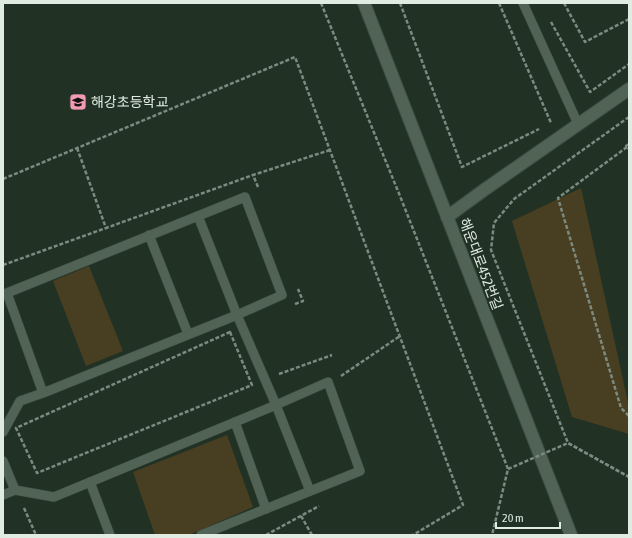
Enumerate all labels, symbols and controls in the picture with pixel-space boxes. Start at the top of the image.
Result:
school or university icon: 해강초등학교 [68,92,88,112]
place label: 해강초등학교 [91,94,168,110]
street label: 해운대로452번길 [456,216,506,312]
scale bar [496,504,560,530]
text: 20 m [502,511,524,525]

